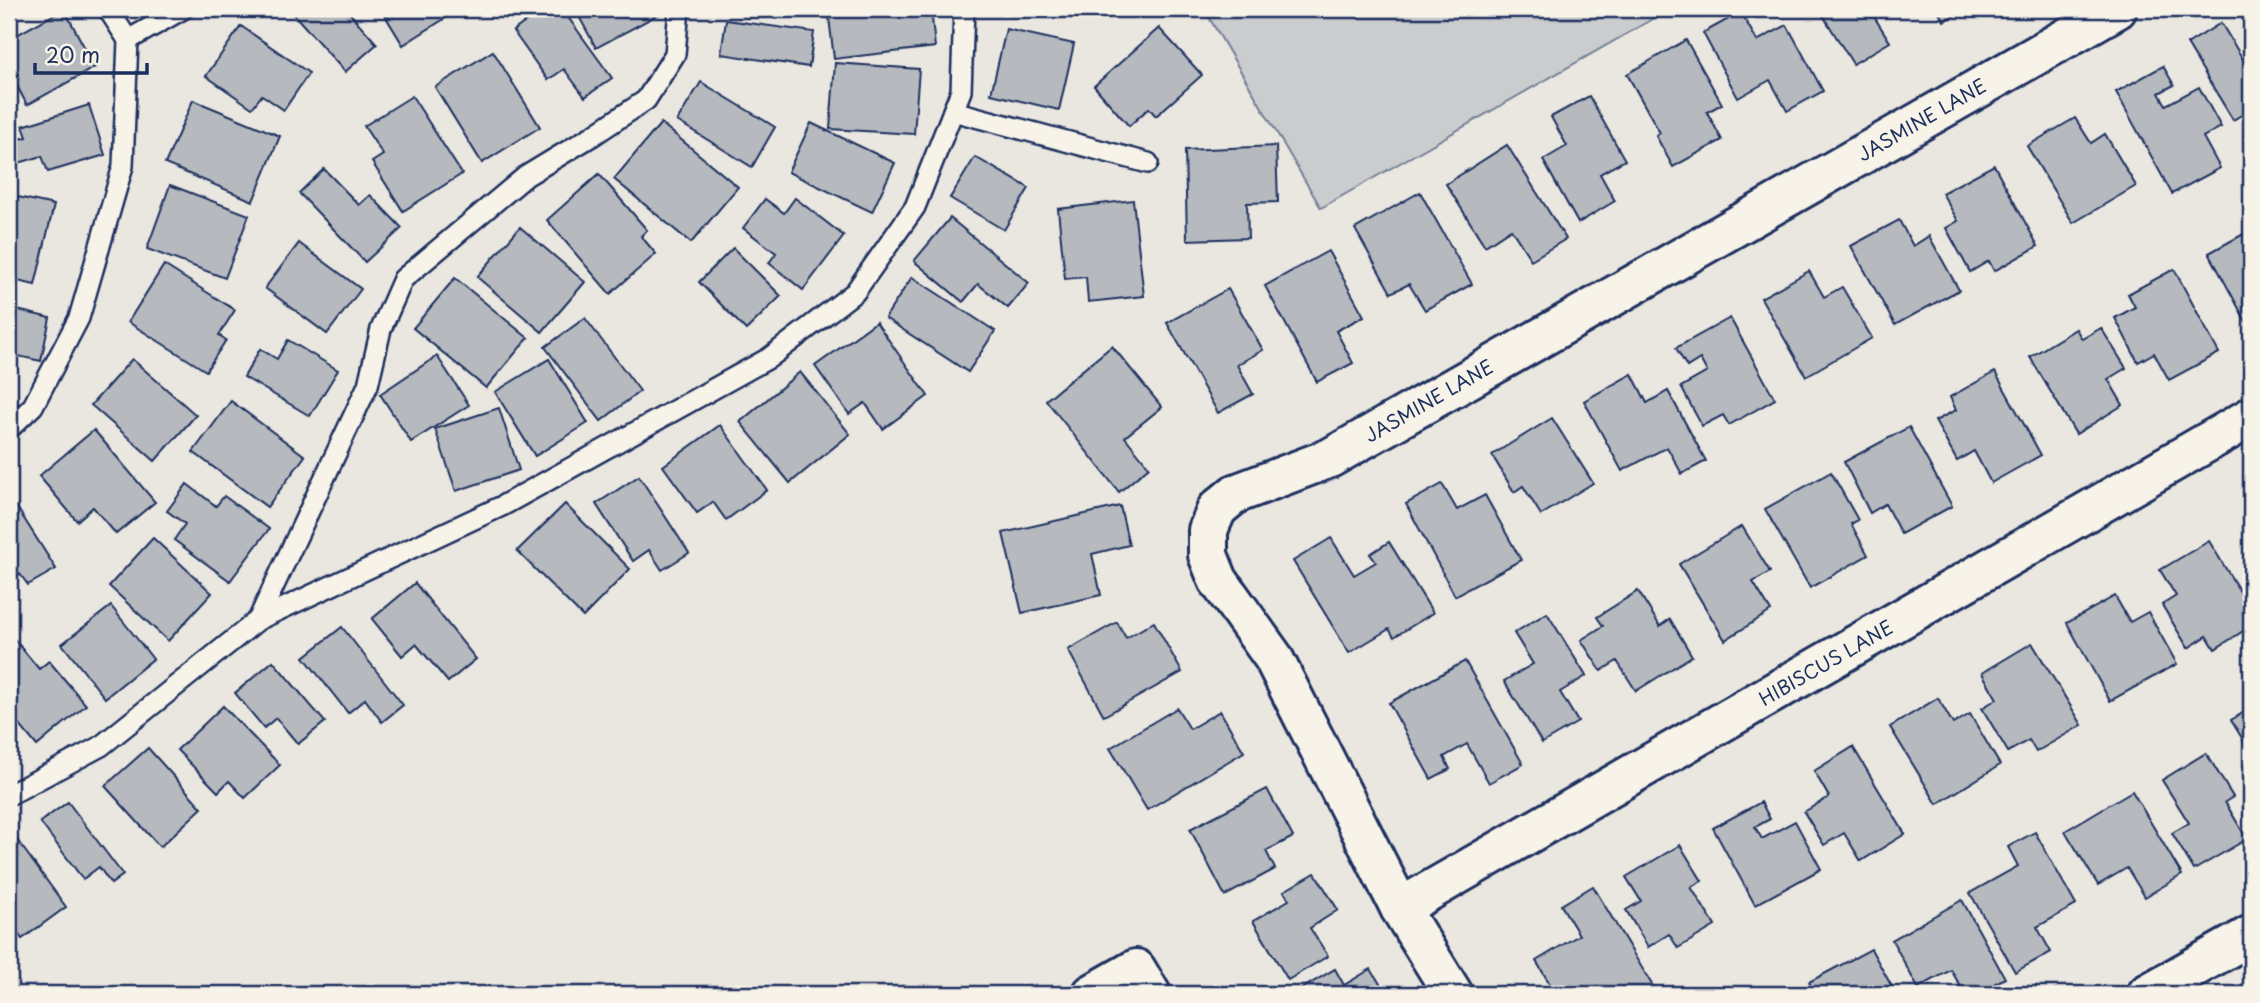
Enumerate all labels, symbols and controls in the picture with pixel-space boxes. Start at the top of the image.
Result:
scale bar [35,32,147,76]
text: 20 m [46,38,100,70]
street label: JASMINE LANE [1852,71,1991,167]
street label: JASMINE LANE [1359,352,1498,448]
street label: HIBISCUS LANE [1753,612,1898,712]

